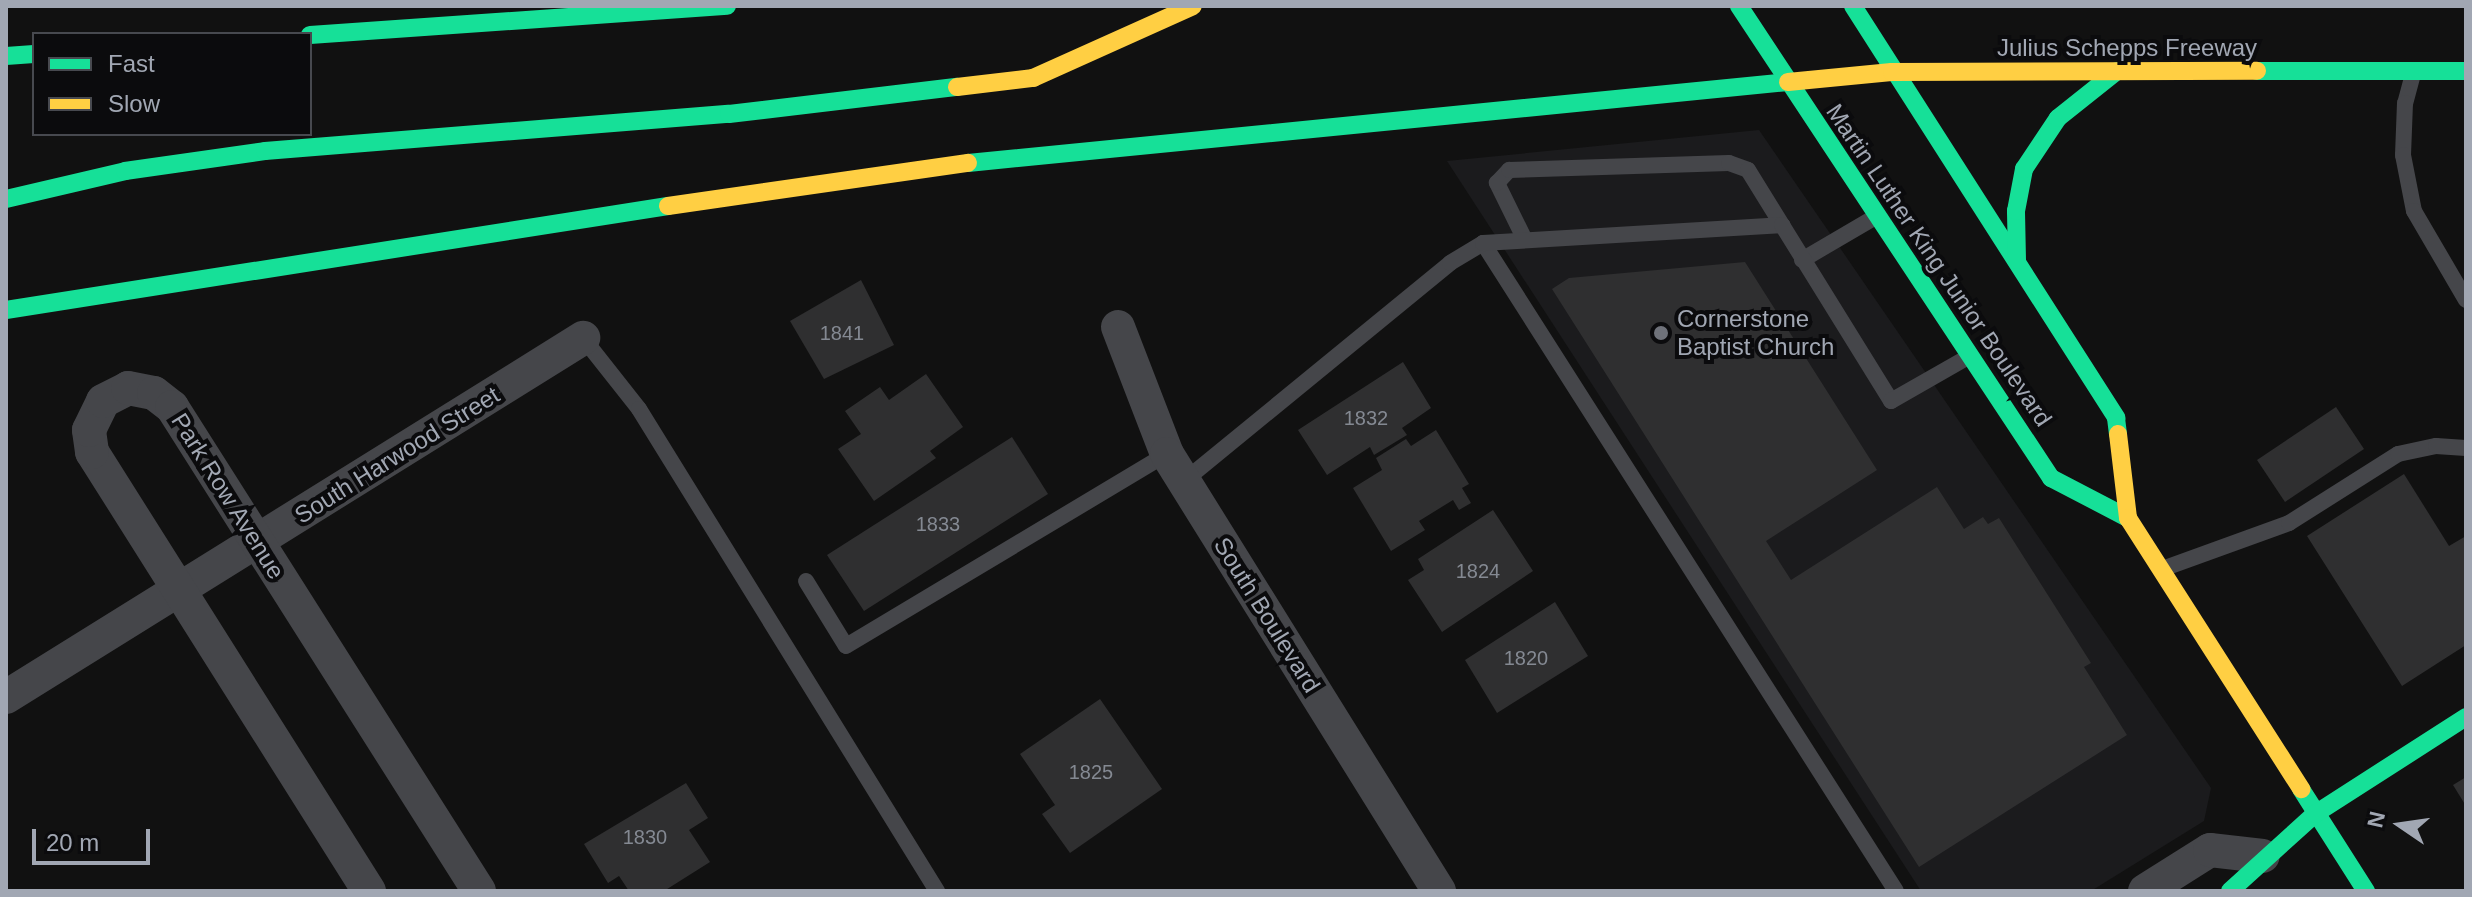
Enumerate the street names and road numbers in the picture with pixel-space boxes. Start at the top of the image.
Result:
street label: Julius Schepps Freeway [1997,34,2257,62]
street label: Martin Luther King Junior Boulevard [1820,98,2058,432]
street label: South Harwood Street [289,380,505,530]
street label: Park Row Avenue [165,407,291,585]
street label: South Boulevard [1208,532,1326,698]

